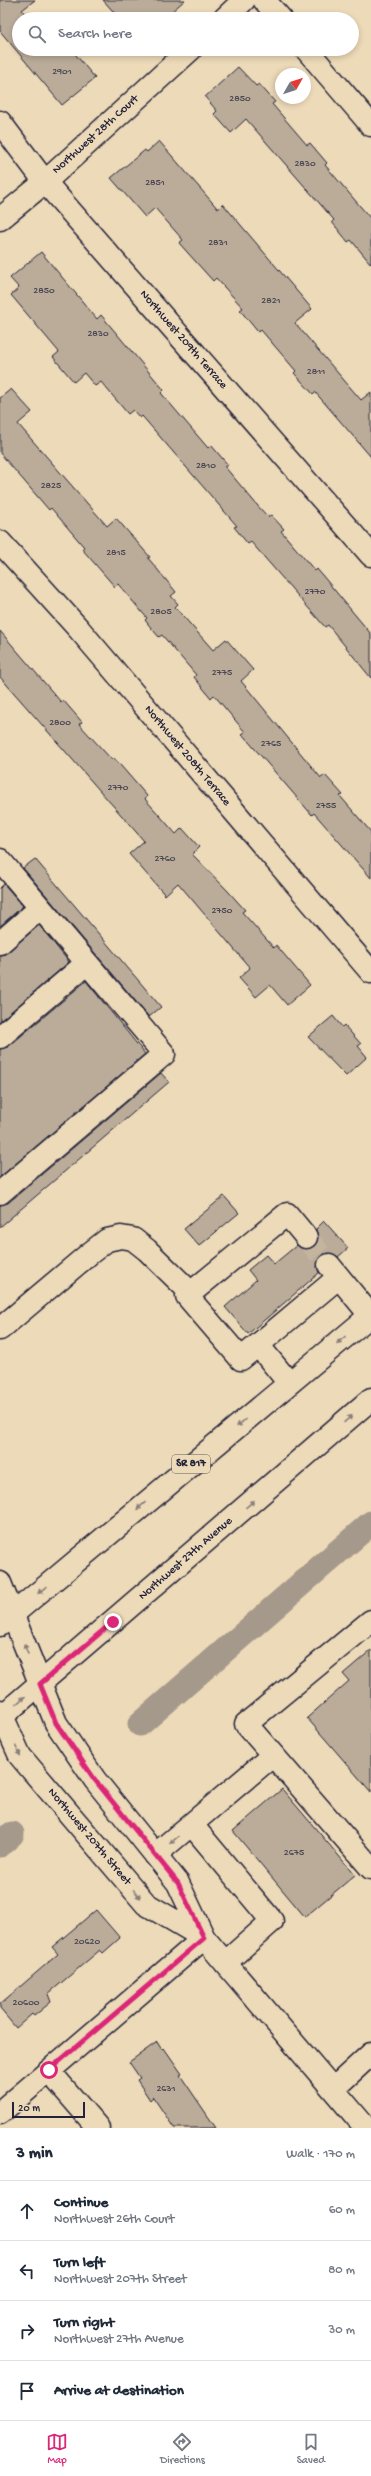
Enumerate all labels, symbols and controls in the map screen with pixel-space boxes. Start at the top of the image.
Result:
search box [12,12,359,56]
icon: search [26,23,48,45]
text: Search here [58,25,132,43]
house number: 2901 [52,66,72,78]
north arrow [275,68,311,104]
street label: Northwest 28th Court [50,92,143,177]
house number: 2850 [229,93,251,105]
house number: 2830 [294,158,316,170]
house number: 2851 [145,177,165,189]
house number: 2831 [208,237,228,249]
house number: 2850 [33,285,55,297]
street label: Northwest 209th Terrace [136,288,230,393]
house number: 2821 [261,295,281,307]
house number: 2830 [87,328,109,340]
house number: 2811 [307,366,325,378]
house number: 2810 [196,460,216,472]
house number: 2825 [41,480,61,492]
house number: 2815 [106,547,126,559]
house number: 2770 [305,586,326,598]
house number: 2805 [150,606,172,618]
house number: 2775 [212,667,232,679]
street label: Northwest 208th Terrace [141,703,234,810]
house number: 2800 [49,717,71,729]
house number: 2765 [261,738,281,750]
house number: 2770 [108,782,129,794]
house number: 2755 [316,800,336,812]
house number: 2760 [155,853,176,865]
house number: 2750 [211,905,233,917]
one-way arrow [336,1335,346,1344]
one-way arrow [343,1414,354,1423]
one-way arrow [236,1418,247,1427]
road number: SR 817 [172,1455,210,1473]
one-way arrow [245,1499,255,1508]
one-way arrow [136,1502,147,1511]
street label: Northwest 27th Avenue [136,1514,236,1604]
one-way arrow [37,1585,47,1594]
route end [104,1613,122,1631]
one-way arrow [23,1643,29,1655]
one-way arrow [16,1695,26,1704]
one-way arrow [15,1746,21,1757]
street label: Northwest 207th Street [44,1786,134,1889]
one-way arrow [168,1835,179,1844]
house number: 2675 [284,1847,304,1859]
one-way arrow [133,1889,142,1899]
house number: 20620 [74,1936,100,1948]
house number: 20600 [12,1997,40,2009]
route start [40,2061,58,2079]
house number: 2631 [156,2083,176,2095]
scale bar [12,2100,85,2119]
text: 20 m [18,2103,40,2115]
text: 3 min [16,2144,53,2164]
text: Walk · 170 m [286,2147,355,2162]
text: Continue [54,2194,108,2212]
icon: ahead [16,2200,38,2222]
text: 60 m [329,2203,355,2218]
text: Northwest 26th Court [54,2212,174,2227]
text: Turn left [54,2254,105,2272]
icon: left [16,2260,38,2282]
text: 80 m [328,2263,355,2278]
text: Northwest 207th Street [54,2272,187,2287]
text: Turn right [54,2314,114,2332]
icon: right [16,2320,38,2342]
text: 30 m [329,2323,355,2338]
text: Northwest 27th Avenue [54,2332,184,2347]
icon: arrive [16,2380,38,2402]
text: Arrive at destination [54,2382,184,2400]
tab: Map [46,2431,68,2467]
tab: Directions [160,2431,205,2467]
tab: Saved [297,2431,325,2467]

